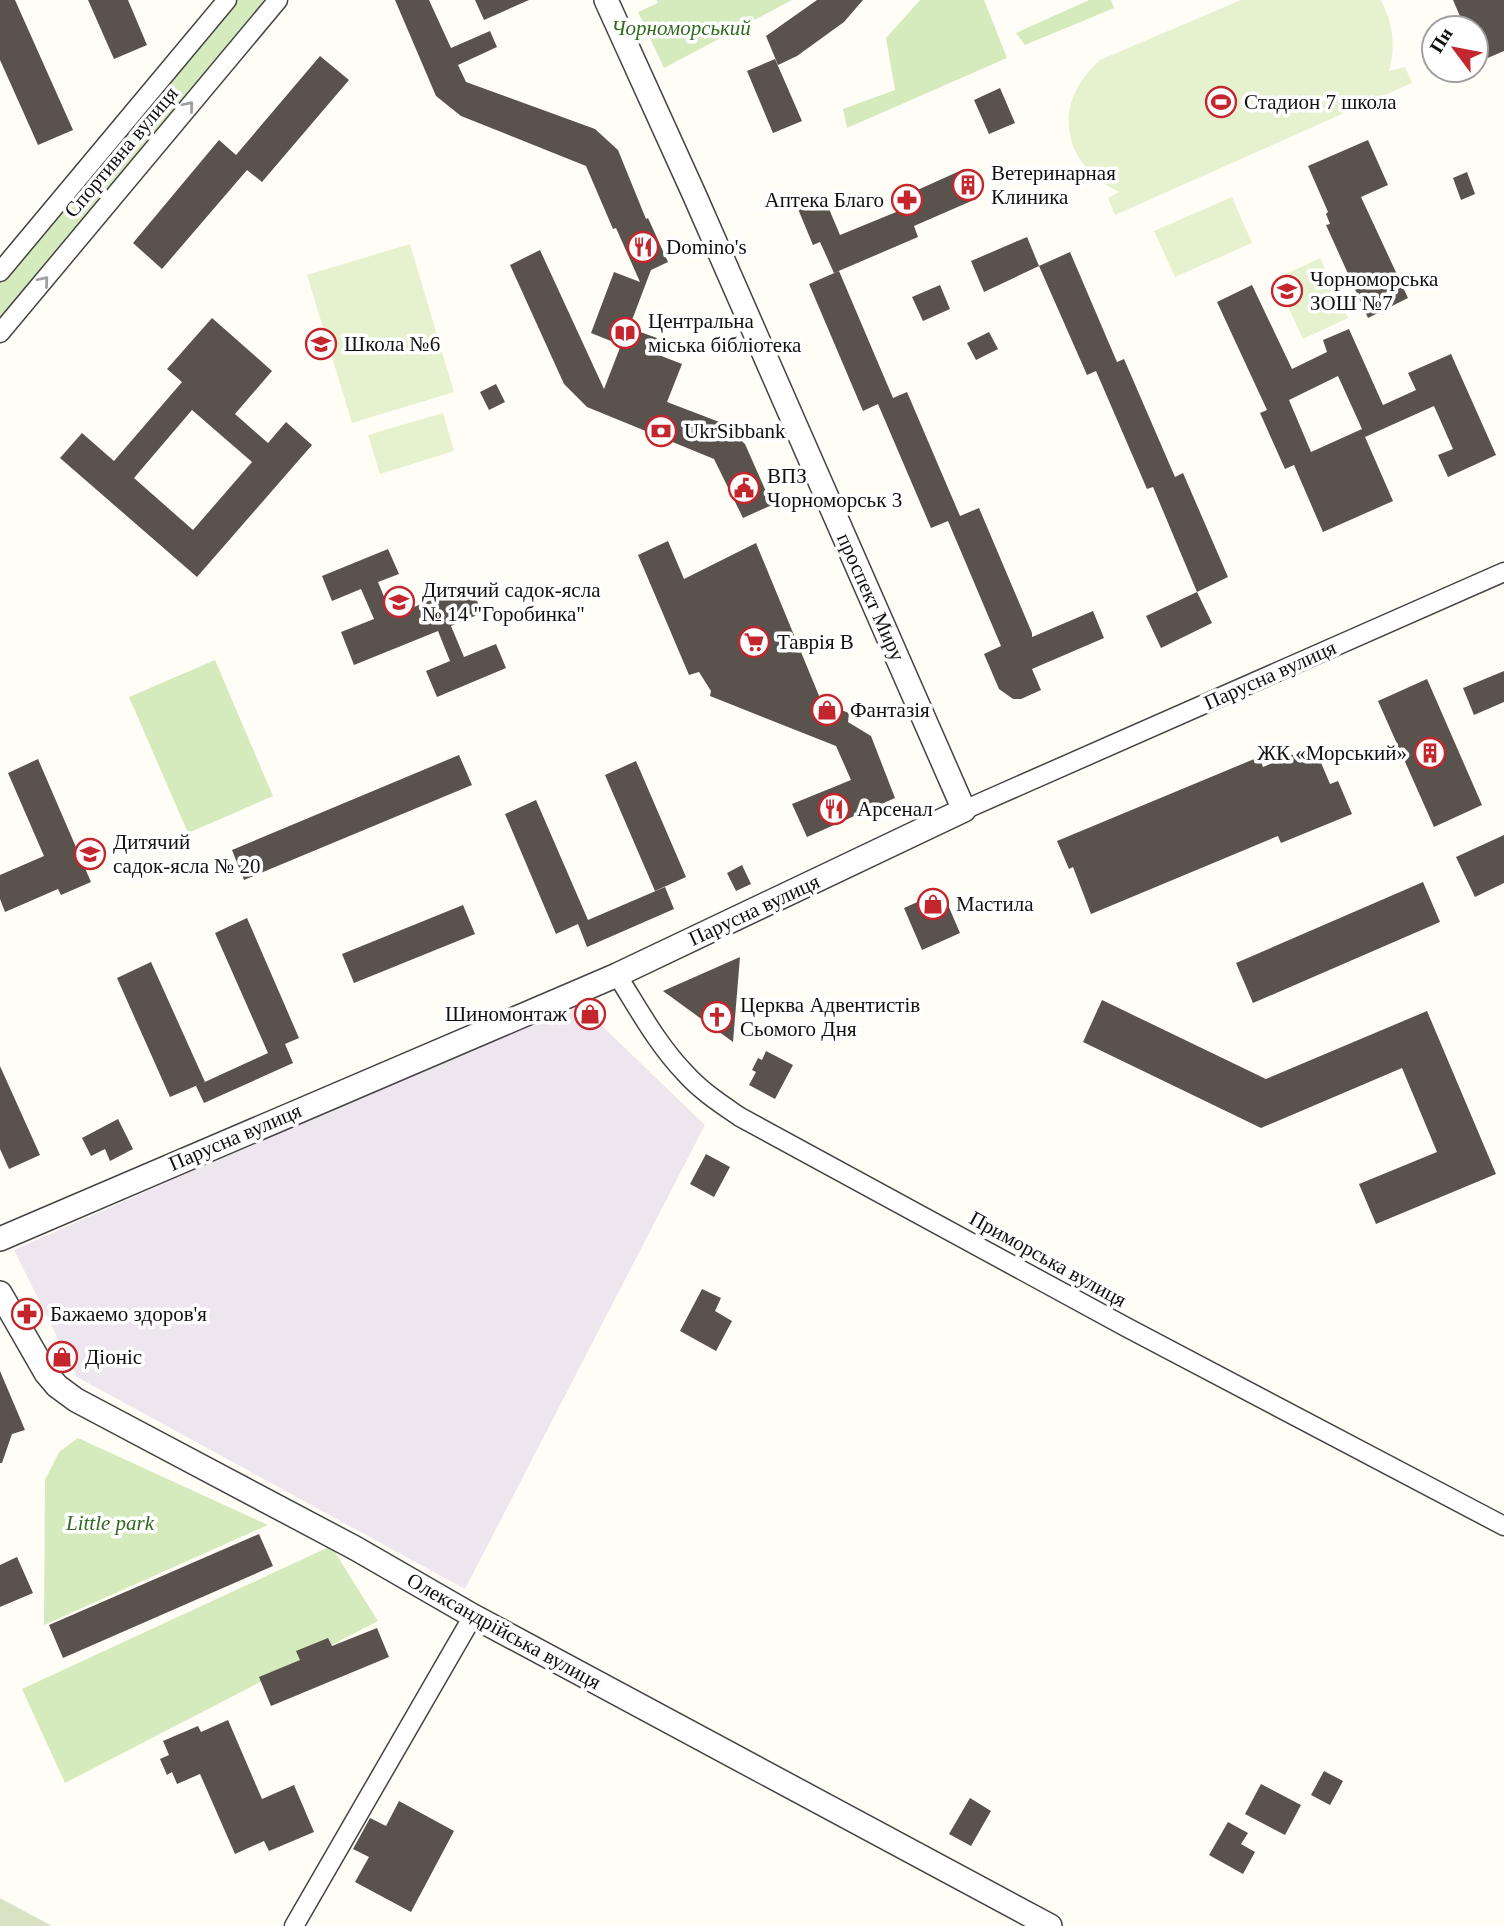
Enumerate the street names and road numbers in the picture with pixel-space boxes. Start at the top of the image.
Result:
street label: Спортивна вулиця [59,81,183,222]
street label: проспект Миру [832,529,910,665]
street label: Парусна вулиця [1200,635,1340,715]
street label: Парусна вулиця [685,869,824,951]
street label: Парусна вулиця [165,1098,305,1176]
street label: Приморська вулиця [965,1206,1131,1312]
street label: Олександрійська вулиця [403,1568,605,1694]

